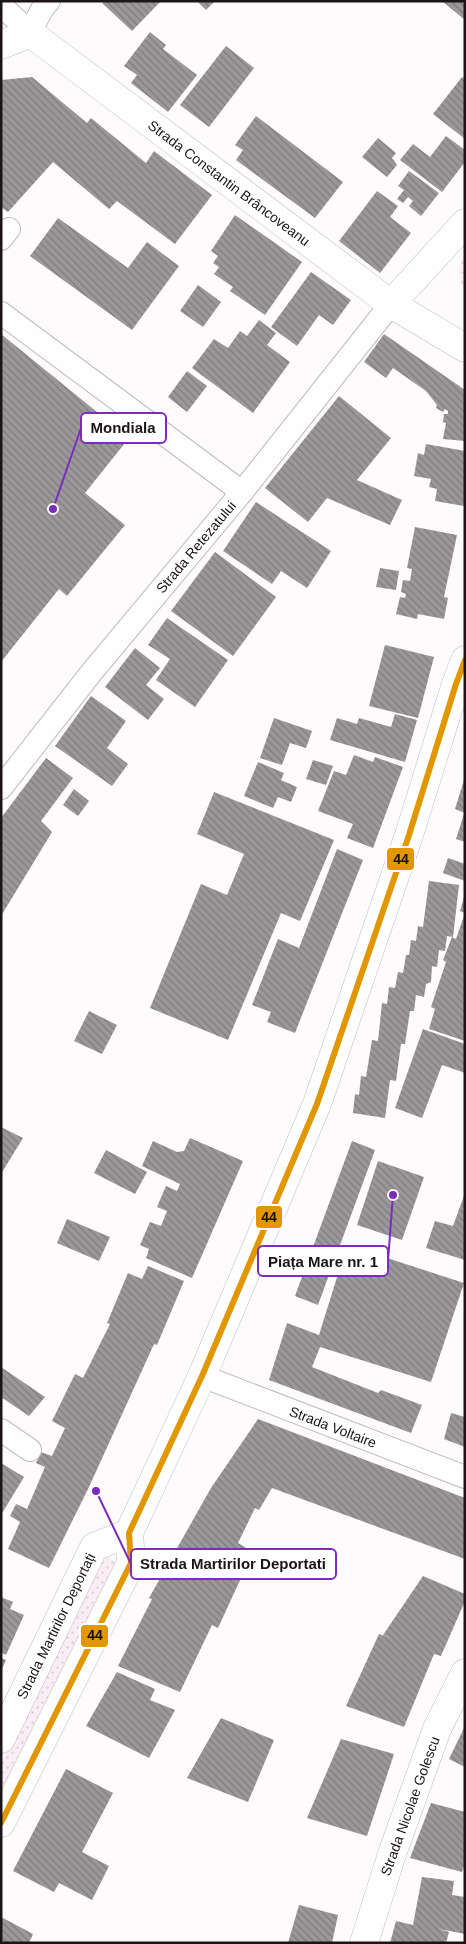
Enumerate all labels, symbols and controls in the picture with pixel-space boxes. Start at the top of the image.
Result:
street label: Strada Constantin Brâncoveanu [145,117,313,249]
callout: Mondiala [81,413,166,443]
text: Mondiala [90,419,156,436]
street label: Strada Retezatului [153,498,239,596]
line badge: 44 [386,847,415,871]
text: 44 [393,851,409,867]
line badge: 44 [255,1205,283,1229]
text: 44 [261,1209,277,1225]
callout: Piața Mare nr. 1 [258,1246,388,1276]
text: Piața Mare nr. 1 [268,1253,378,1270]
street label: Strada Voltaire [287,1403,379,1451]
callout: Strada Martirilor Deportati [131,1549,336,1579]
street label: Strada Martirilor Deportați [14,1550,98,1702]
text: Strada Martirilor Deportati [140,1555,326,1572]
line badge: 44 [80,1624,109,1648]
text: 44 [87,1627,103,1643]
street label: Strada Nicolae Golescu [377,1734,443,1878]

